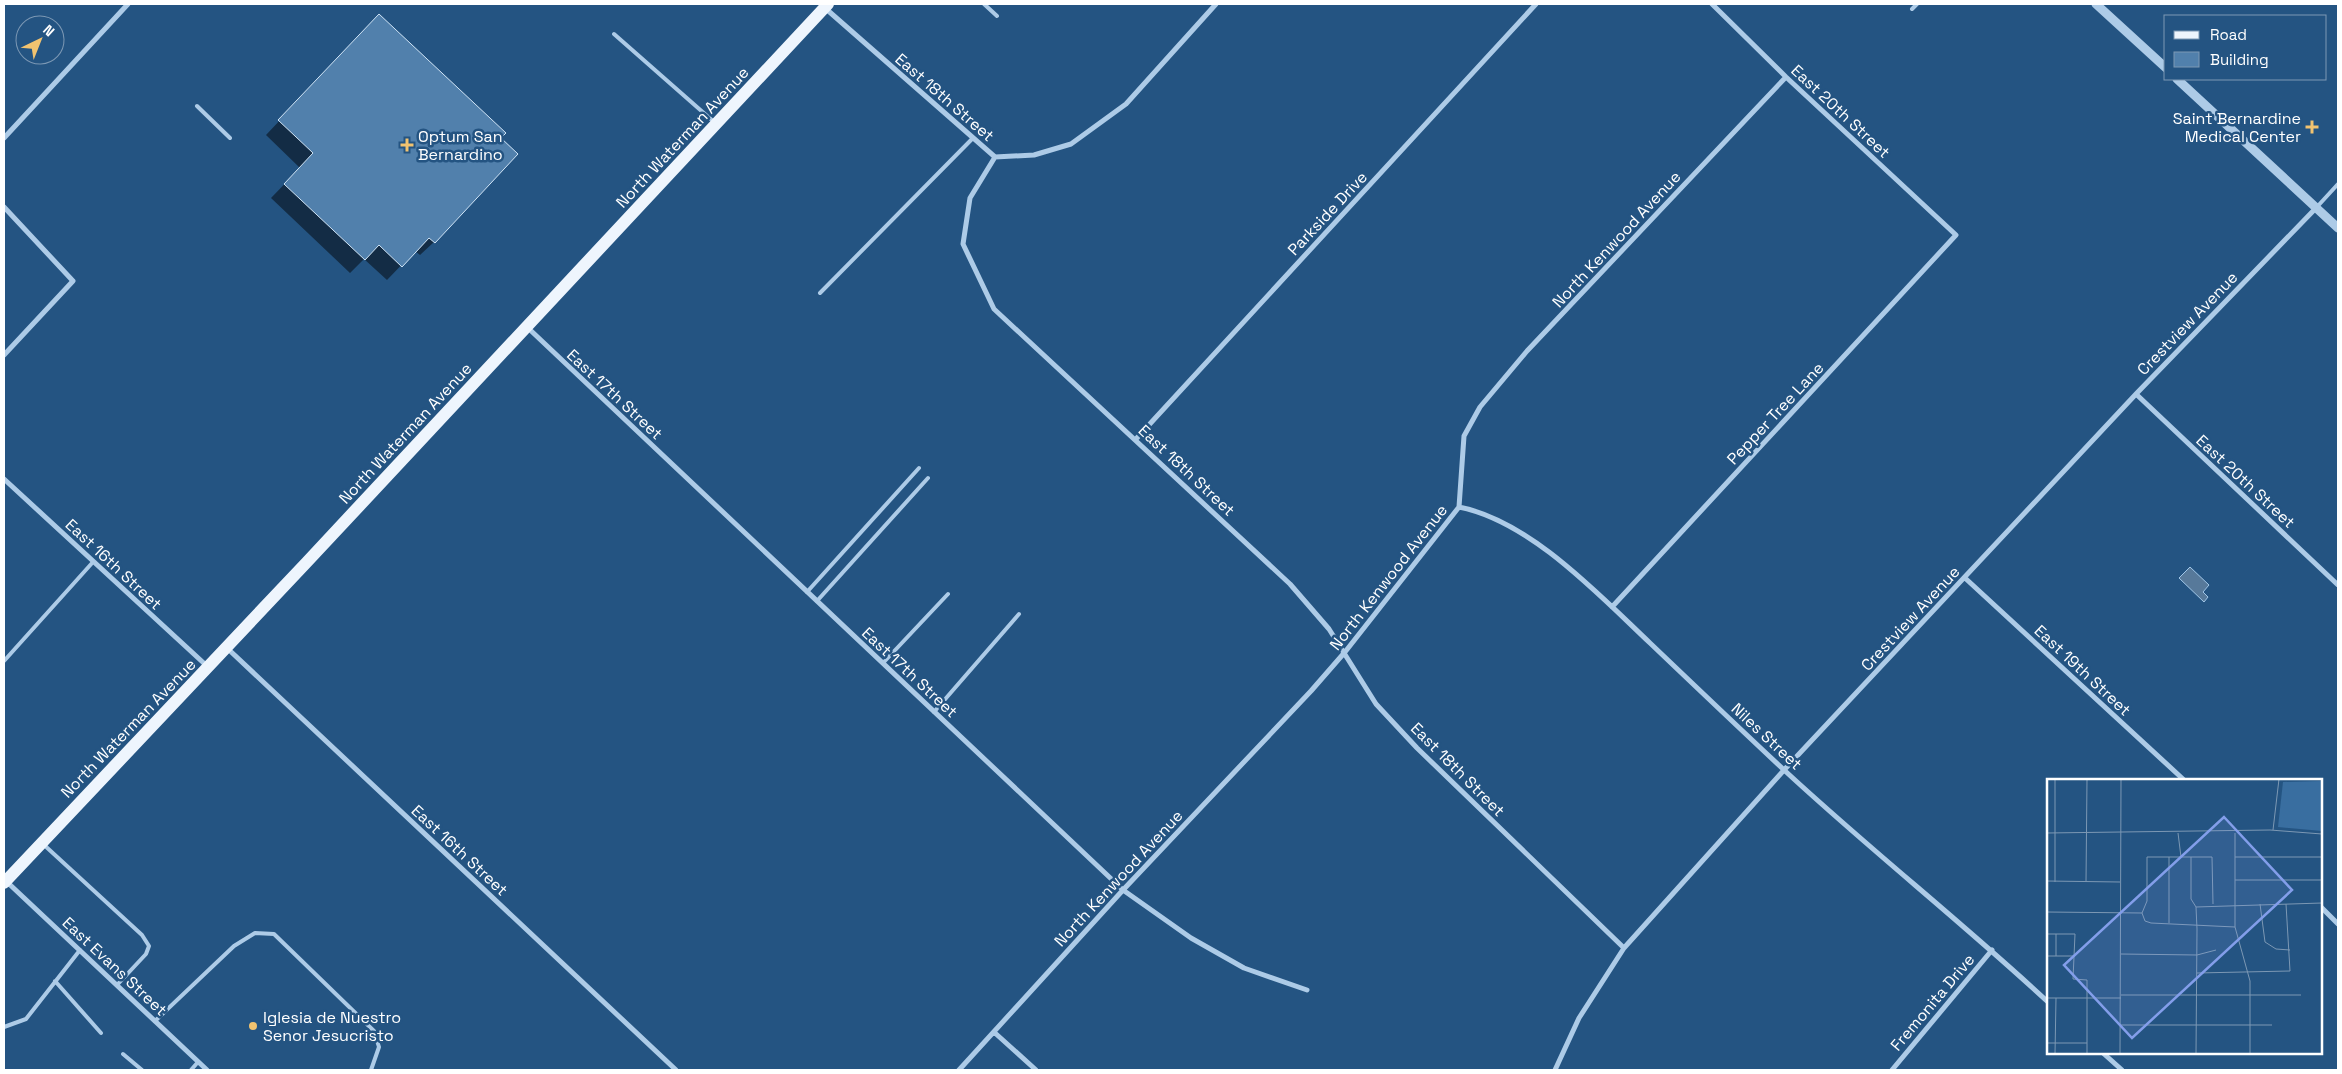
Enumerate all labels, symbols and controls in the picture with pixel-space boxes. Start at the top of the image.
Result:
north arrow [15,15,65,65]
legend [2164,15,2327,80]
text: N [39,21,58,40]
text: Road [2210,25,2247,44]
street label: East 18th Street [891,49,999,146]
text: Building [2210,50,2269,69]
street label: East 20th Street [1787,60,1895,163]
street label: North Waterman Avenue [611,62,753,213]
place label: Saint Bernardine Medical Center [2173,108,2301,147]
marker: Saint Bernardine Medical Center [2305,120,2319,134]
place label: Optum San Bernardino [418,126,503,165]
marker: Optum San Bernardino [400,138,414,152]
street label: Parkside Drive [1283,167,1372,260]
street label: North Kenwood Avenue [1547,167,1685,312]
street label: Crestview Avenue [2133,267,2242,380]
street label: East 17th Street [562,344,667,444]
street label: North Waterman Avenue [334,358,476,509]
street label: Pepper Tree Lane [1722,358,1828,469]
street label: East 18th Street [1134,420,1239,521]
street label: East 20th Street [2192,430,2300,533]
street label: North Kenwood Avenue [1325,500,1452,655]
street label: East 16th Street [61,514,166,615]
street label: Crestview Avenue [1856,561,1964,675]
street label: East 19th Street [2030,620,2135,721]
street label: East 17th Street [857,622,962,722]
street label: North Waterman Avenue [56,654,201,803]
street label: Niles Street [1727,698,1807,775]
street label: East 18th Street [1406,718,1509,821]
inset map [2047,779,2322,1054]
street label: East 16th Street [407,800,512,901]
street label: North Kenwood Avenue [1049,806,1187,951]
street label: East Evans Street [58,912,171,1020]
street label: Fremonita Drive [1886,950,1979,1055]
place label: Iglesia de Nuestro Senor Jesucristo [263,1007,401,1046]
marker: Iglesia de Nuestro Senor Jesucristo [247,1020,259,1032]

